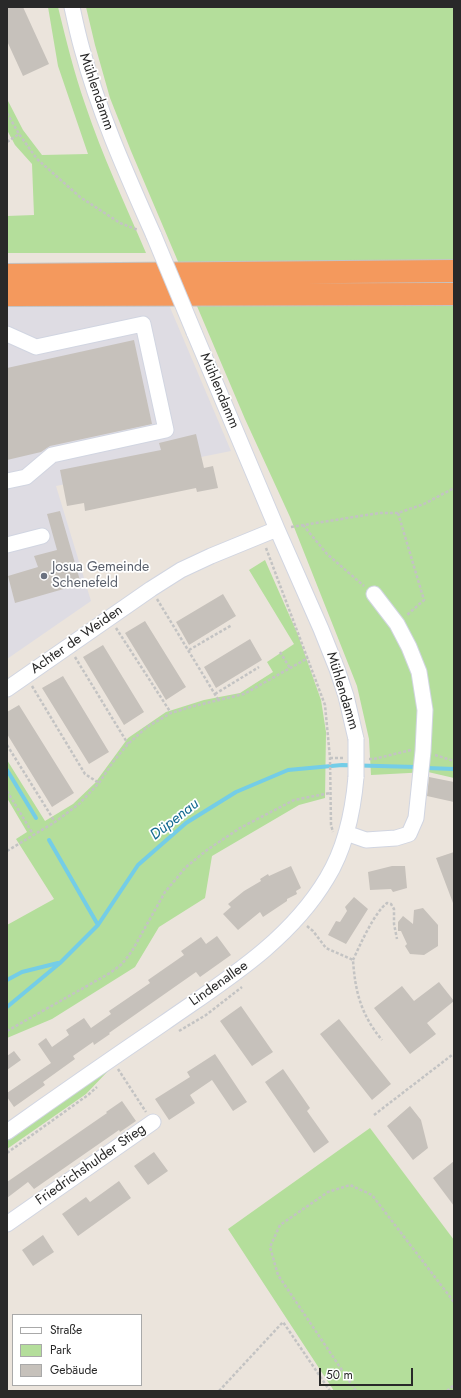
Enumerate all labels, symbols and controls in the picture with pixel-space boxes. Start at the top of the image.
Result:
street label: Mühlendamm [75,51,117,133]
street label: Mühlendamm [196,351,242,431]
place label: Josua Gemeinde Schenefeld [52,560,149,592]
marker: Josua Gemeinde Schenefeld [39,571,49,581]
street label: Achter de Weiden [28,602,126,678]
street label: Mühlendamm [322,650,362,732]
water label: Düpenau [147,795,203,845]
street label: Lindenallee [187,958,251,1010]
street label: Friedrichshulder Stieg [33,1121,149,1209]
legend [12,1314,142,1386]
text: Straße [50,1321,82,1339]
text: Park [50,1341,71,1359]
scale bar [321,1360,415,1386]
text: Gebäude [50,1361,97,1379]
text: 50 m [326,1366,353,1384]

